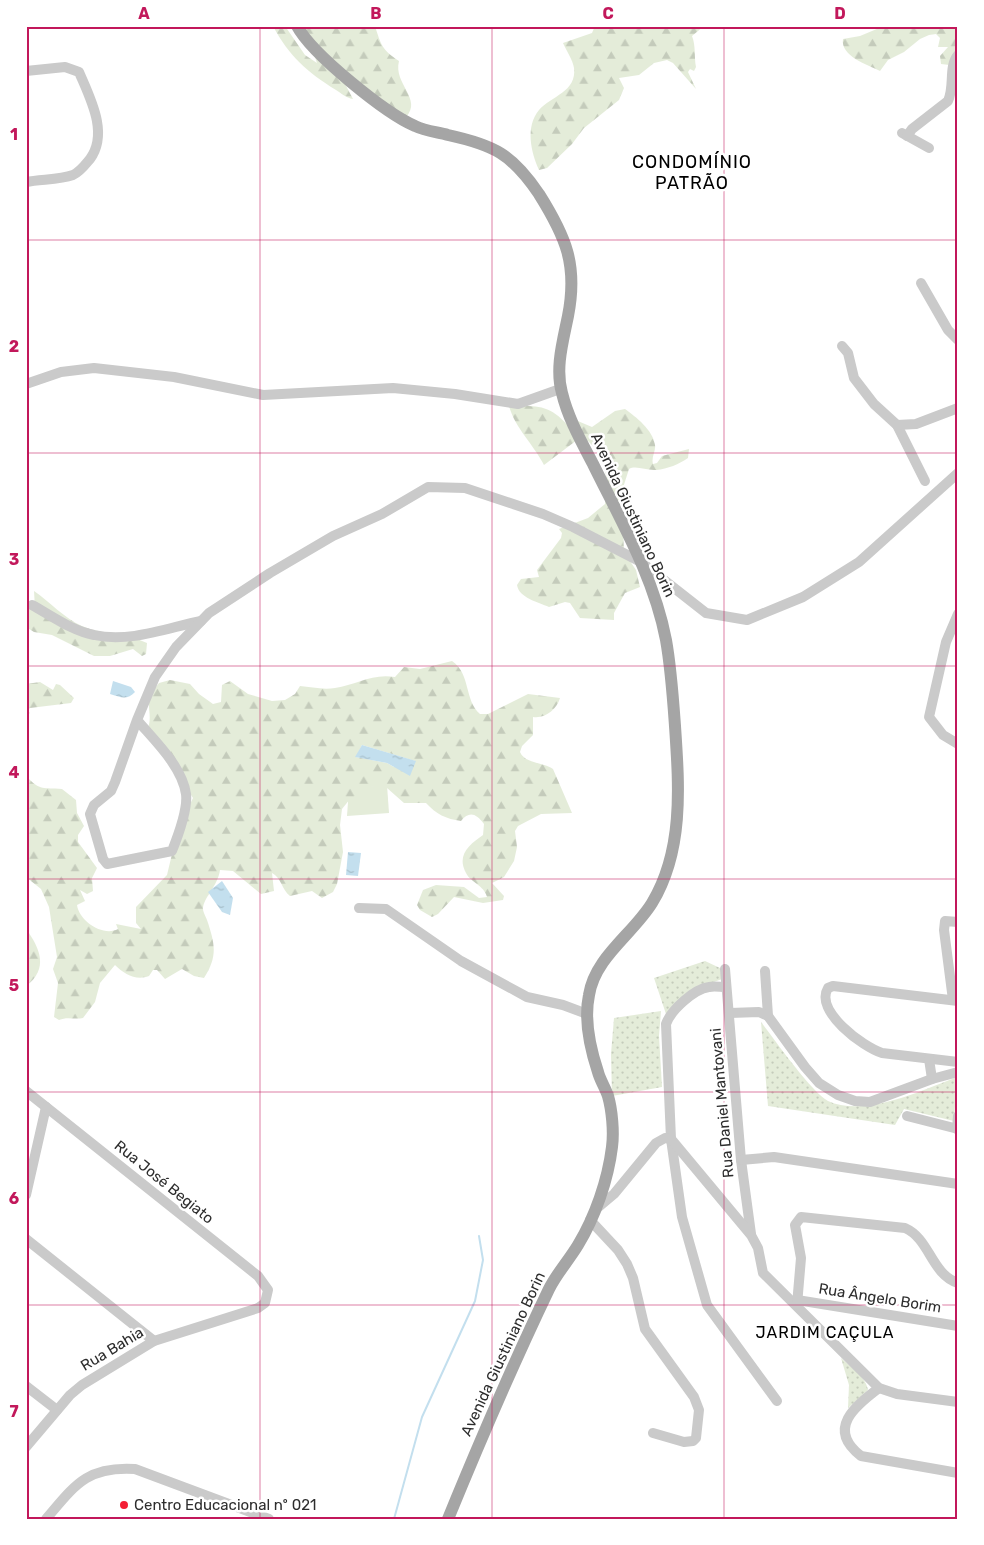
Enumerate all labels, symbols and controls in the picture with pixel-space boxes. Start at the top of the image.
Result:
text: A [138,4,150,23]
text: B [370,4,382,23]
text: C [602,4,614,23]
text: D [834,4,846,23]
text: 1 [10,125,18,144]
district label: CONDOMÍNIO PATRÃO [632,151,752,194]
text: 2 [9,337,19,356]
street label: Avenida Giustiniano Borin [587,430,679,600]
text: 3 [9,550,19,569]
text: 4 [9,763,20,782]
text: 5 [9,976,19,995]
street label: Rua Daniel Mantovani [706,1027,738,1179]
street label: Rua José Begiato [111,1137,217,1227]
text: 6 [9,1189,19,1208]
street label: Avenida Giustiniano Borin [457,1269,549,1439]
street label: Rua Ângelo Borim [817,1279,943,1317]
street label: Rua Bahia [77,1323,147,1375]
district label: JARDIM CAÇULA [756,1323,894,1342]
text: 7 [9,1402,19,1421]
place label: Centro Educacional nº 021 [134,1496,316,1514]
marker: Centro Educacional nº 021 [118,1499,130,1511]

